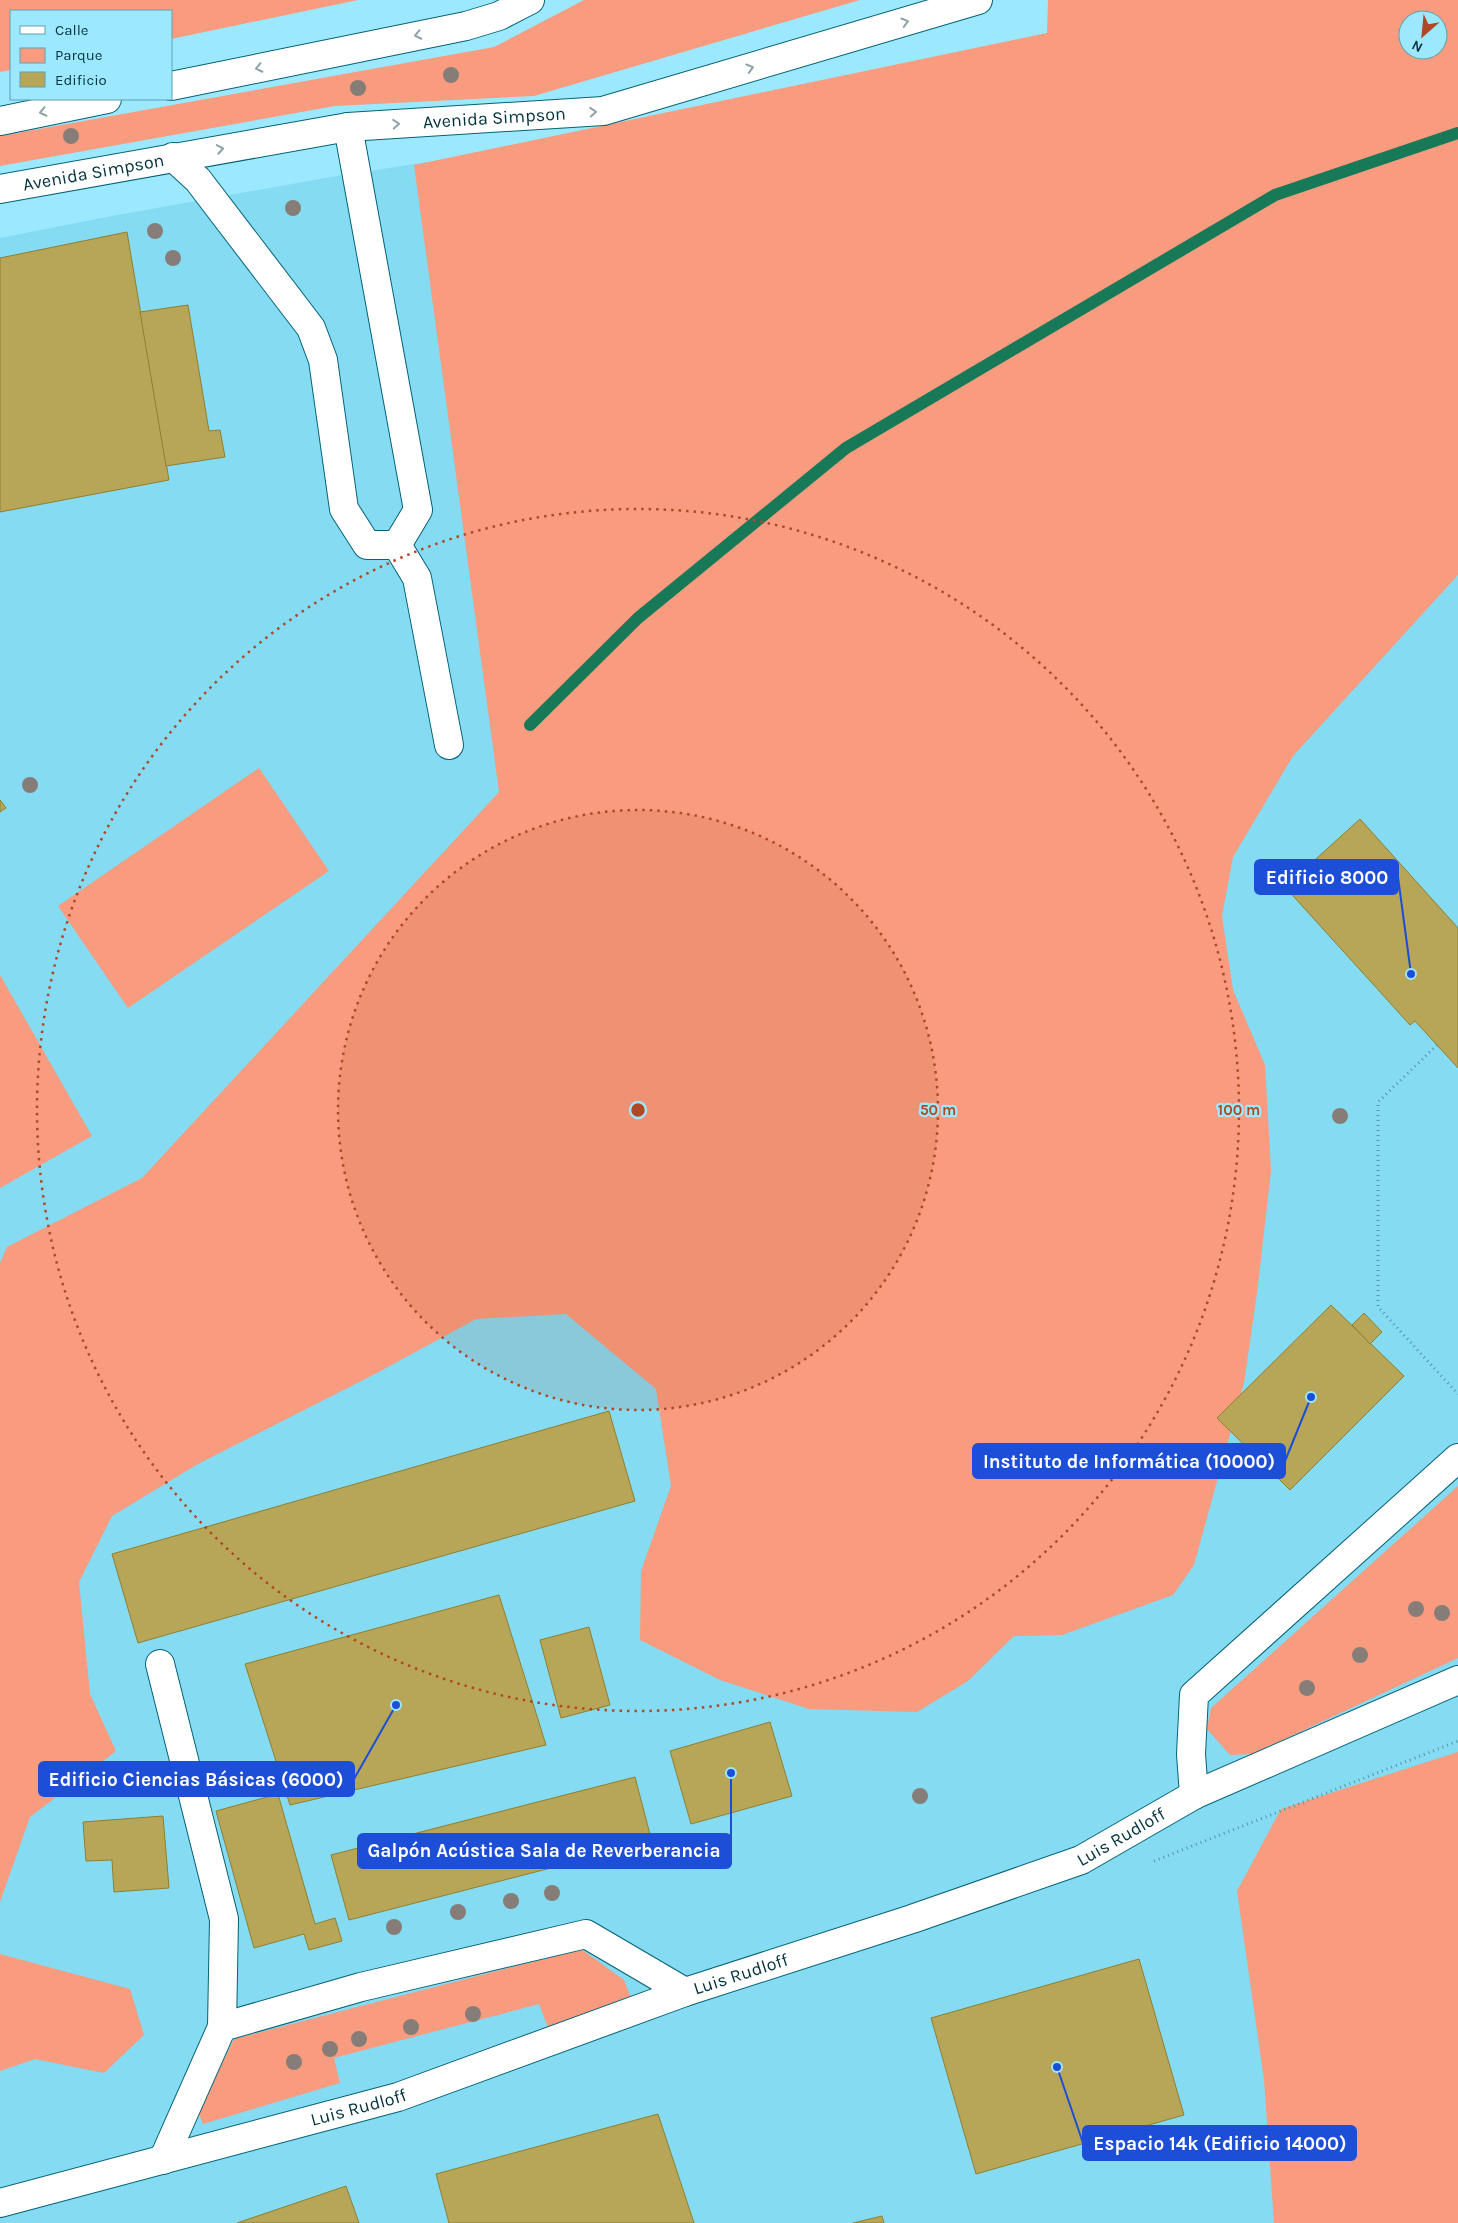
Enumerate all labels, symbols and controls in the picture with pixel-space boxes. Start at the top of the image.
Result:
legend [10,10,172,100]
north arrow [1398,10,1448,60]
one-way arrow [901,17,909,27]
text: Calle [55,21,89,39]
one-way arrow [413,30,422,40]
text: N [1409,36,1426,56]
text: Parque [55,46,103,64]
one-way arrow [254,62,263,73]
one-way arrow [745,63,753,73]
text: Edificio [55,71,107,89]
street label: Avenida Simpson [422,102,566,133]
one-way arrow [38,106,47,117]
one-way arrow [590,106,598,117]
one-way arrow [392,119,400,130]
one-way arrow [216,144,224,154]
street label: Avenida Simpson [21,149,166,196]
callout: Edificio 8000 [1255,860,1398,894]
text: Edificio 8000 [1266,867,1388,889]
centre of rings [629,1101,647,1119]
text: 50 m [920,1101,956,1119]
text: 100 m [1218,1101,1260,1119]
callout: Instituto de Informática (10000) [973,1444,1285,1478]
text: Instituto de Informática (10000) [983,1451,1275,1473]
callout: Edificio Ciencias Básicas (6000) [39,1762,354,1796]
text: Edificio Ciencias Básicas (6000) [49,1769,344,1791]
street label: Luis Rudloff [1073,1803,1170,1871]
callout: Galpón Acústica Sala de Reverberancia [358,1834,731,1868]
text: Galpón Acústica Sala de Reverberancia [367,1840,721,1862]
street label: Luis Rudloff [691,1948,792,2000]
street label: Luis Rudloff [308,2084,410,2131]
callout: Espacio 14k (Edificio 14000) [1083,2126,1356,2160]
text: Espacio 14k (Edificio 14000) [1093,2133,1347,2155]

